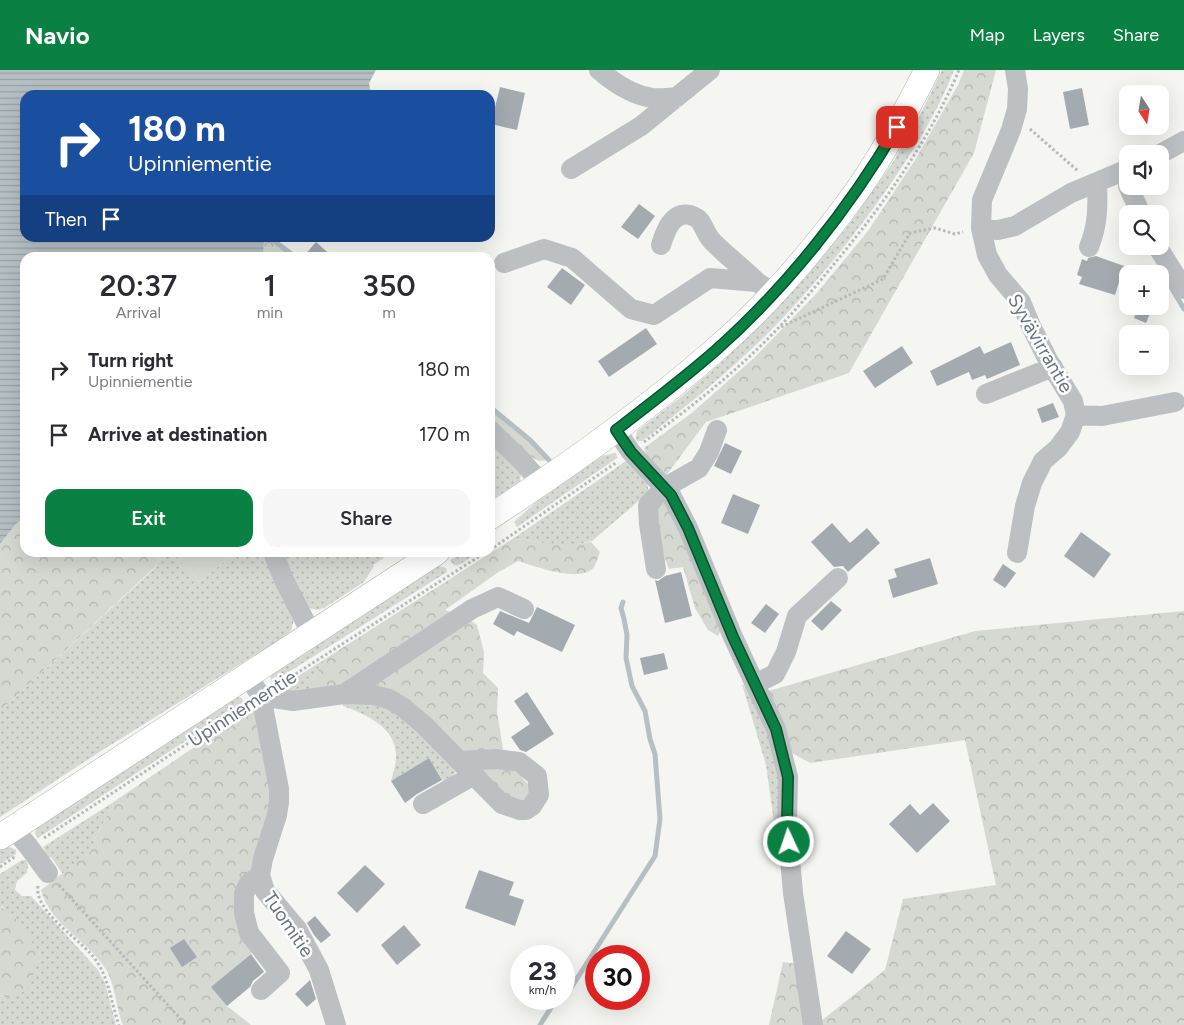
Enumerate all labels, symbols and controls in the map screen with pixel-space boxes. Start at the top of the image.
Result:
text: Navio [25,21,90,50]
text: Map [970,24,1005,46]
text: Layers [1033,24,1085,46]
text: Share [1113,24,1159,46]
north arrow [1119,85,1169,135]
map controls [1119,85,1169,375]
pin [876,106,918,148]
text: 180 m [128,108,226,150]
icon: right [45,110,110,175]
icon: arrive [883,113,911,141]
button: sound [1119,145,1169,195]
text: Upinniementie [128,150,272,177]
icon: arrive [97,205,125,233]
button: search [1119,205,1169,255]
text: Then [45,208,87,231]
button: + [1119,265,1169,315]
text: 20:37 [99,267,177,304]
text: 1 [264,267,276,304]
text: 350 [362,267,416,304]
street label: Syvävirrantie [1003,290,1078,397]
text: Arrival [116,303,161,322]
text: min [257,303,283,322]
text: m [382,303,396,322]
button: − [1119,325,1169,375]
text: Turn right [88,349,174,372]
icon: right [45,356,73,384]
text: 180 m [417,358,470,381]
text: Upinniementie [88,372,193,391]
icon: arrive [45,421,73,449]
text: Arrive at destination [88,423,267,446]
text: 170 m [419,423,470,446]
button: Exit [45,489,253,547]
button: Share [263,489,470,547]
street label: Upinniementie [184,665,301,752]
position arrow [762,815,814,867]
street label: Tuomitie [258,887,319,961]
speed limit sign: 30 [585,945,650,1010]
text: 23 [528,956,557,986]
text: km/h [529,983,556,997]

